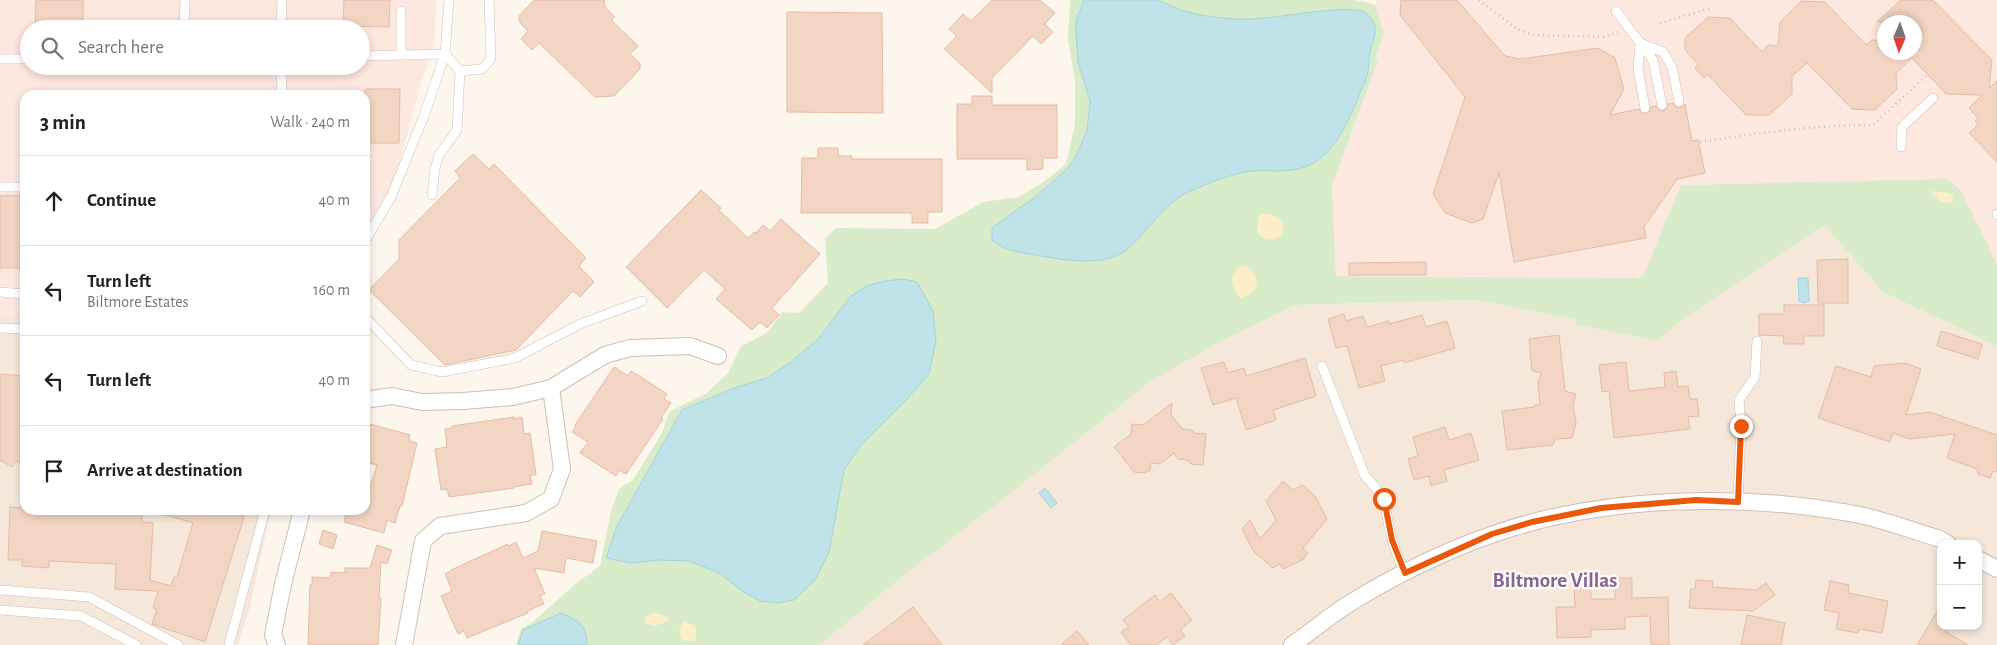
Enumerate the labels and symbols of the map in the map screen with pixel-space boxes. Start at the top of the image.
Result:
north arrow [1877,15,1922,60]
route end [1730,415,1753,438]
route start [1373,488,1396,511]
district label: Biltmore Villas [1493,570,1617,591]

